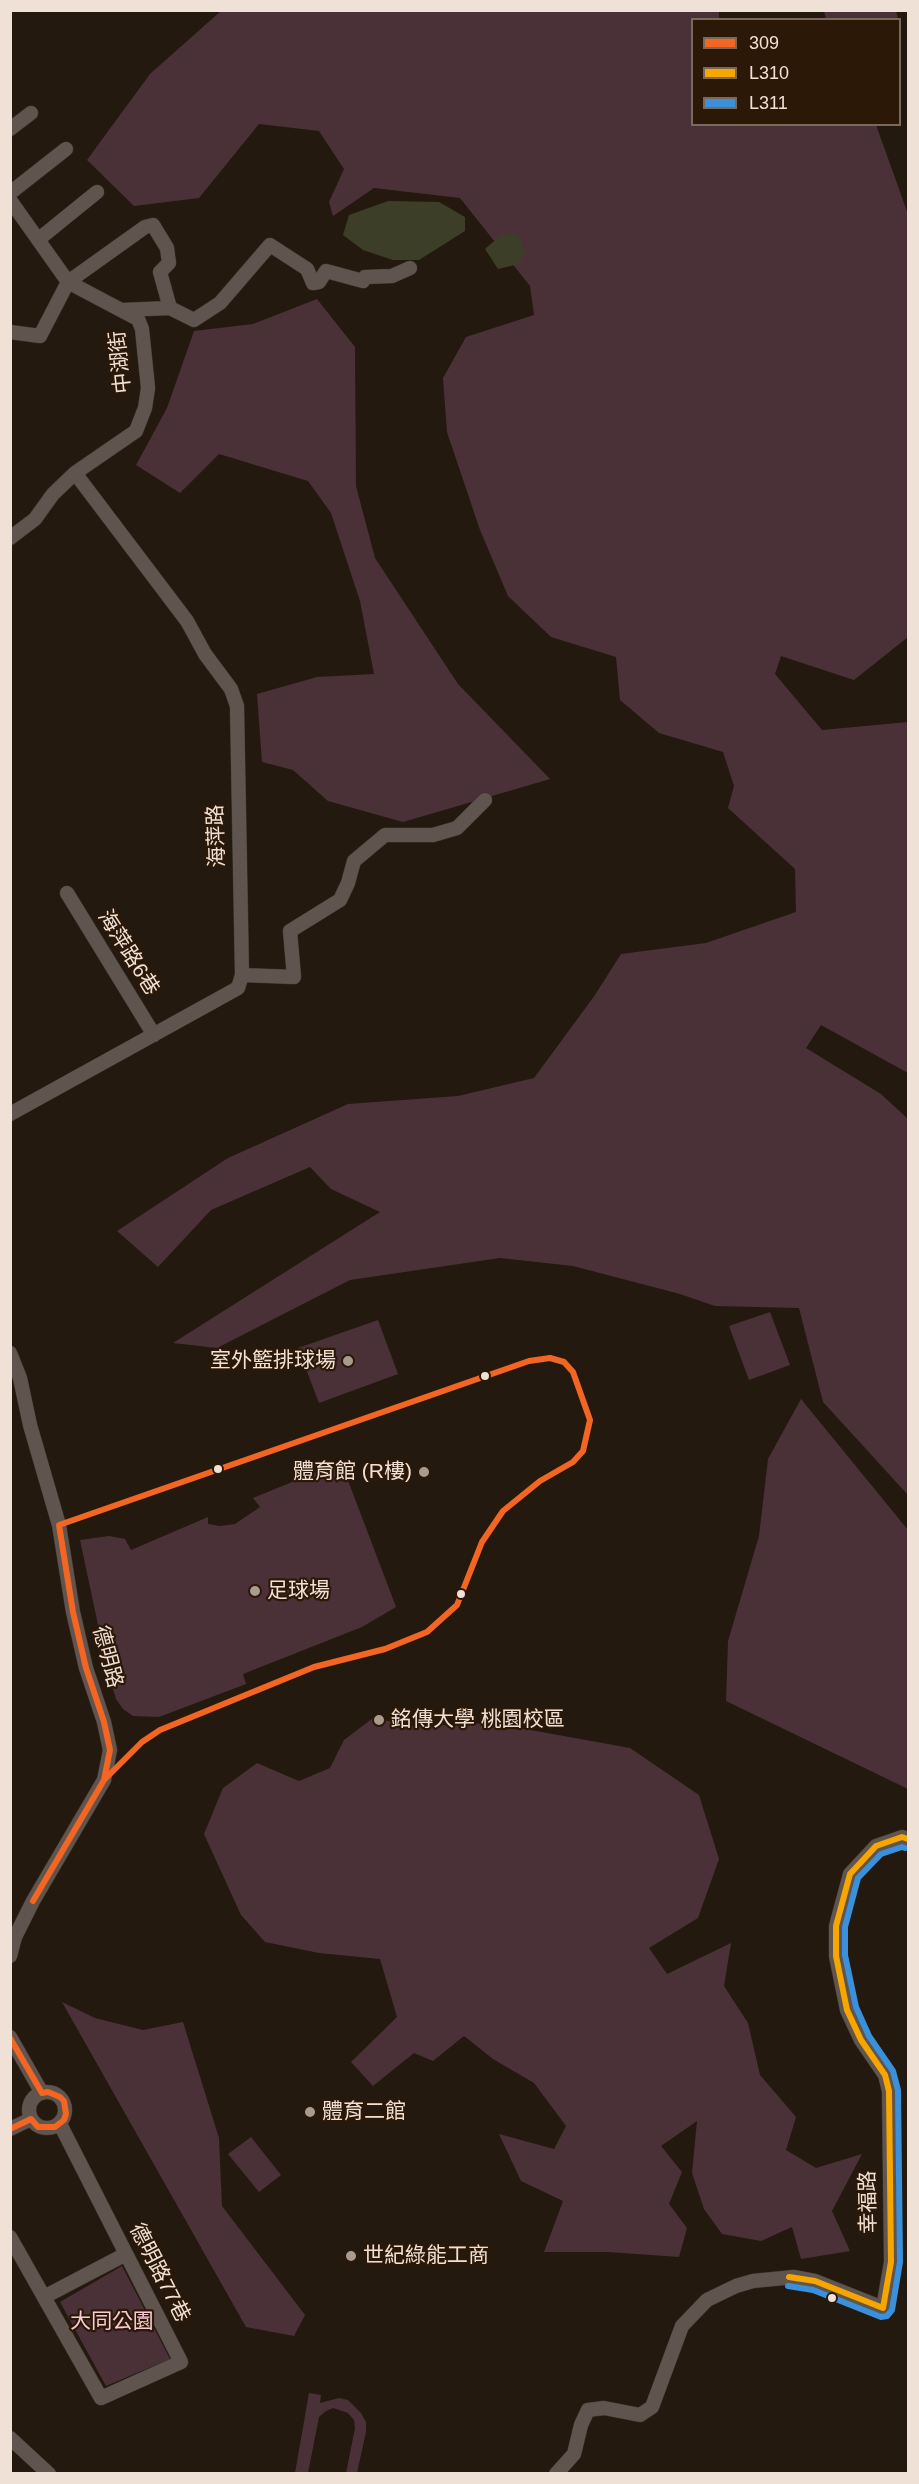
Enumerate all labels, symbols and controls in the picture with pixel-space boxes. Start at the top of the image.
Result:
legend [691,18,901,126]
text: 309 [749,33,779,53]
text: L310 [749,63,789,83]
text: L311 [749,93,788,113]
street label: 中湖街 [105,329,137,395]
street label: 海萍路 [203,804,231,868]
street label: 海萍路6巷 [92,906,164,1000]
place label: 室外籃排球場 [210,1348,336,1374]
marker: 室外籃排球場 [341,1354,355,1368]
unlabelled marker [479,1370,491,1382]
place label: 體育館 (R樓) [293,1459,412,1485]
unlabelled marker [212,1463,224,1475]
marker: 體育館 (R樓) [417,1465,431,1479]
place label: 足球場 [267,1578,330,1604]
marker: 足球場 [248,1584,262,1598]
unlabelled marker [455,1588,467,1600]
street label: 德明路 [87,1623,127,1691]
place label: 銘傳大學 桃園校區 [391,1707,565,1733]
marker: 銘傳大學 桃園校區 [372,1713,386,1727]
place label: 體育二館 [322,2099,406,2125]
marker: 體育二館 [303,2105,317,2119]
street label: 幸福路 [856,2170,882,2234]
street label: 德明路77巷 [123,2219,195,2327]
place label: 世紀綠能工商 [363,2243,489,2269]
marker: 世紀綠能工商 [344,2249,358,2263]
unlabelled marker [826,2292,838,2304]
park label: 大同公園 [70,2309,154,2335]

